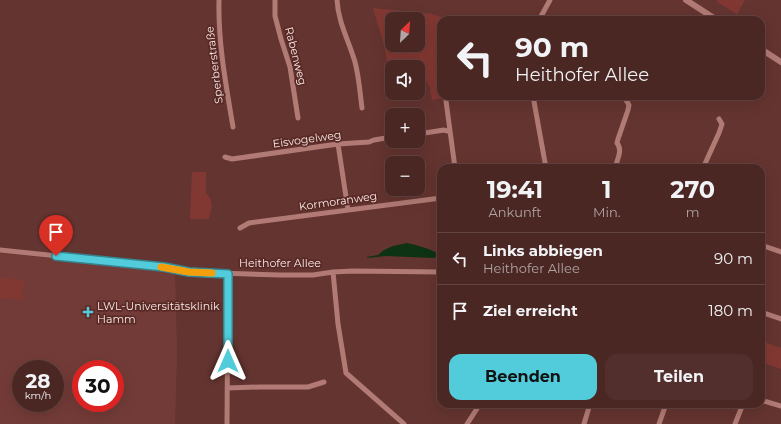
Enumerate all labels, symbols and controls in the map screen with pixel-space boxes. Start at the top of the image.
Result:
north arrow [385,12,425,52]
map controls [385,12,425,196]
street label: Sperberstraße [202,25,226,105]
street label: Rabenweg [282,25,310,87]
text: 90 m [515,30,589,64]
icon: left [449,32,501,84]
button: sound [385,60,425,100]
text: Heithofer Allee [515,64,649,86]
button: + [385,108,425,148]
street label: Eisvogelweg [272,127,342,151]
button: − [385,156,425,196]
text: 19:41 [487,175,543,204]
text: 1 [602,175,611,204]
text: 270 [670,175,715,204]
street label: Kormoranweg [298,189,378,213]
text: Ankunft [489,204,541,220]
text: Min. [593,204,620,220]
text: m [686,204,700,220]
pin [39,215,73,256]
icon: arrive [45,221,67,243]
text: Links abbiegen [483,241,603,260]
icon: left [449,248,471,270]
text: 90 m [714,249,753,268]
street label: Heithofer Allee [239,256,321,270]
text: Heithofer Allee [483,260,580,276]
place label: LWL-Universitätsklinik Hamm [97,299,220,326]
icon: arrive [449,300,471,322]
text: Ziel erreicht [483,301,578,320]
text: 180 m [708,301,753,320]
marker: LWL-Universitätsklinik Hamm [82,306,94,318]
position arrow [207,340,249,382]
button: Beenden [449,354,597,400]
button: Teilen [605,354,753,400]
speed limit sign: 30 [72,360,124,412]
text: 28 [26,369,51,393]
text: km/h [25,389,51,402]

